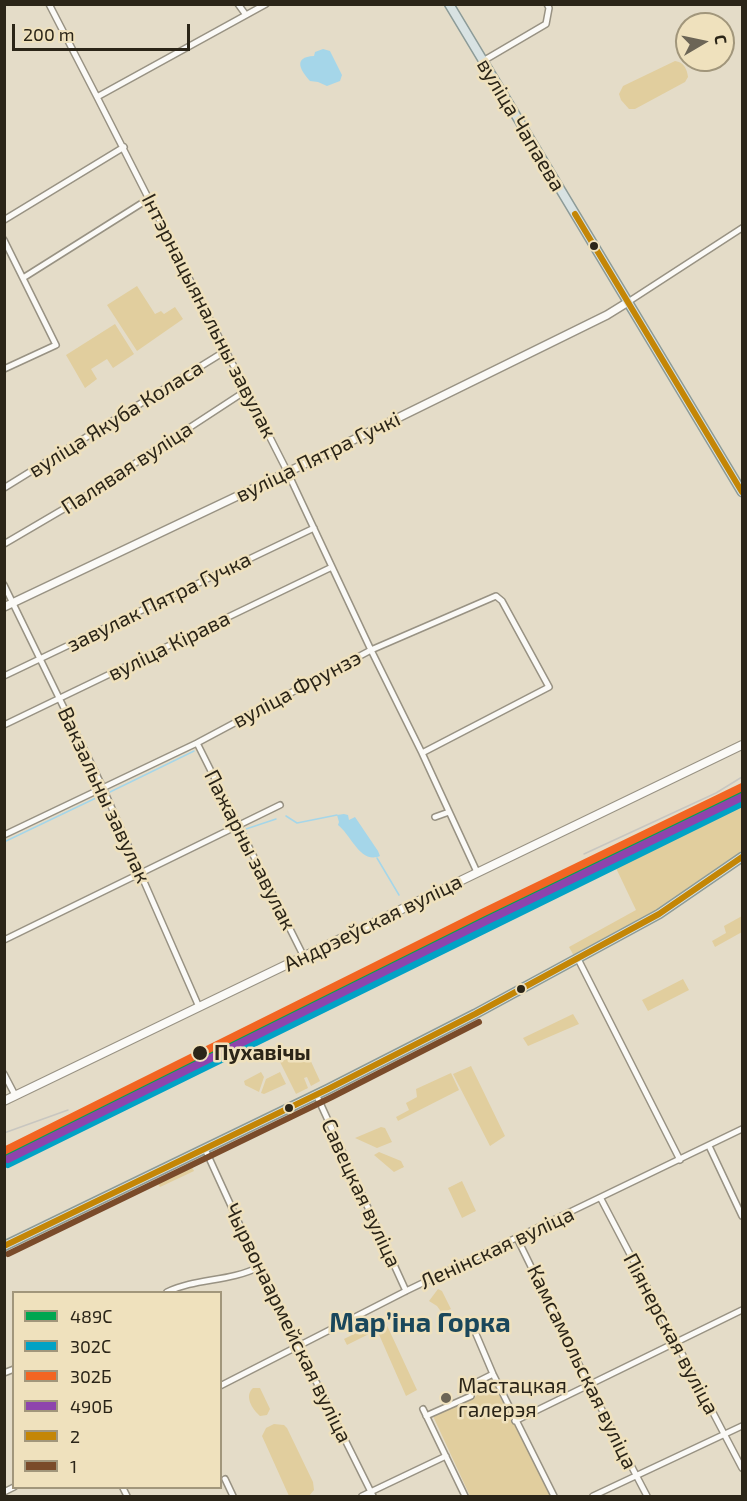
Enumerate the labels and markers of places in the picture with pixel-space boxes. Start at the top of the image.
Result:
unlabelled marker [588,240,600,252]
unlabelled marker [515,983,527,995]
place label: Пухавічы [214,1040,311,1066]
marker: Пухавічы [191,1044,209,1062]
unlabelled marker [283,1102,295,1114]
place label: Мастацкая галерэя [458,1373,567,1423]
marker: Мастацкая галерэя [439,1391,453,1405]

